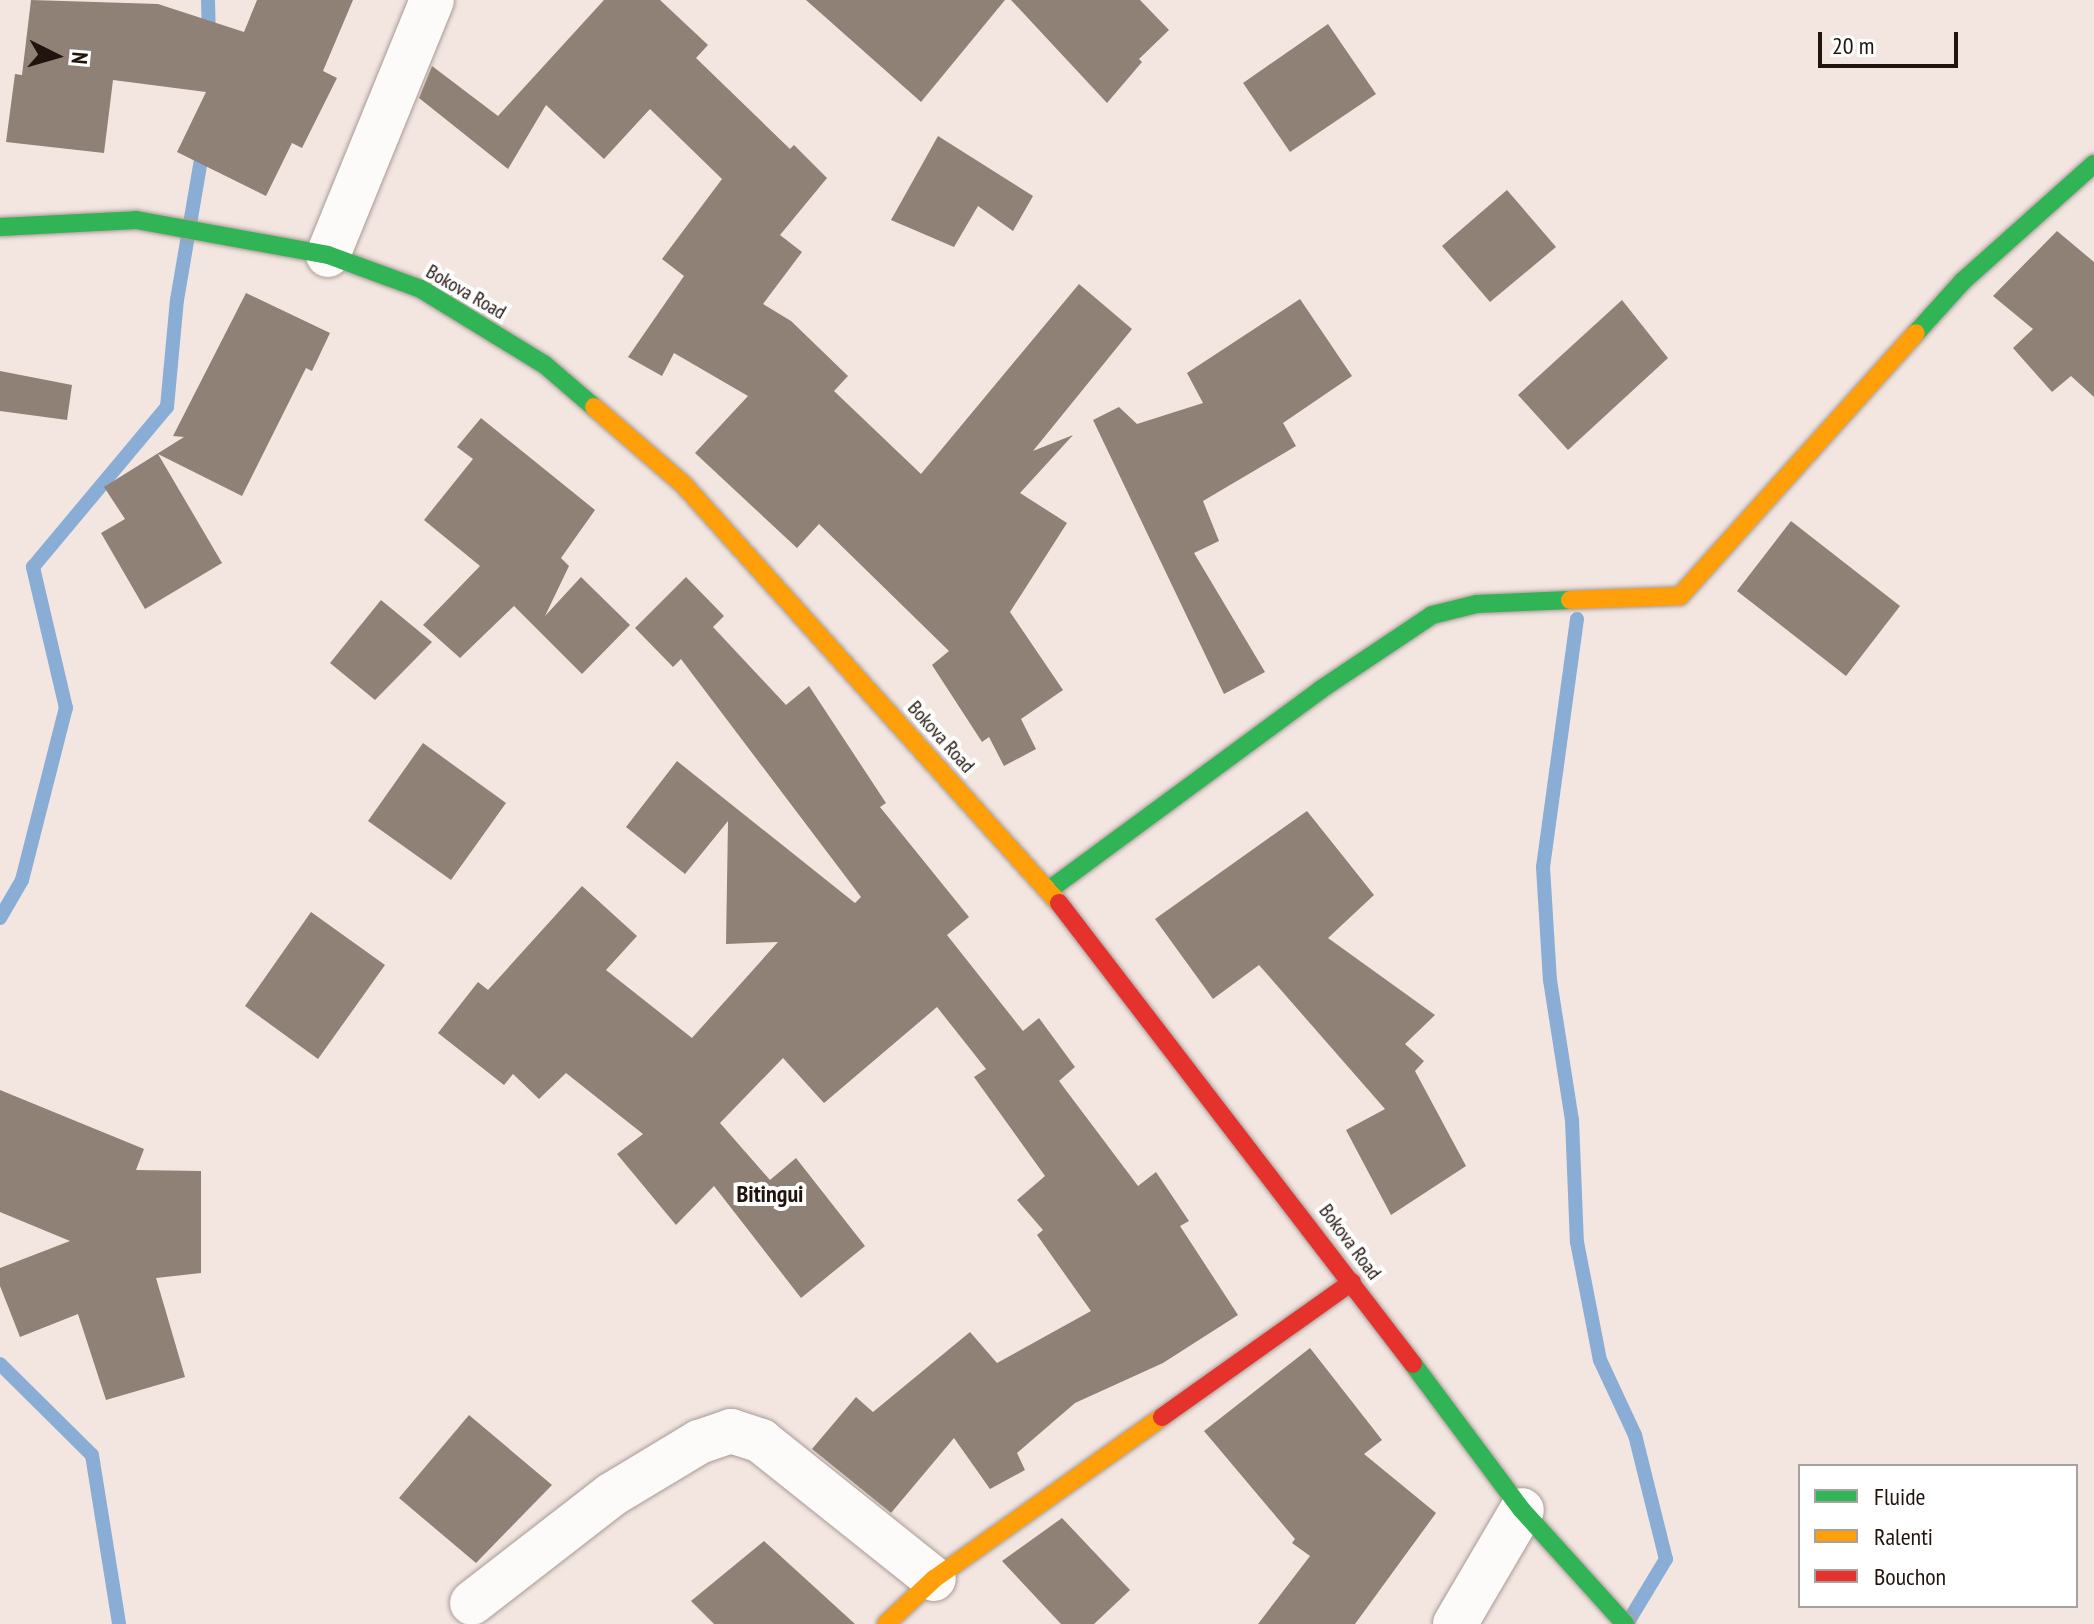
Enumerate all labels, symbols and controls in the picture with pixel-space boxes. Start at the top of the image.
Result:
north arrow [16,16,96,96]
scale bar [1822,16,1962,66]
text: 20 m [1832,30,1874,61]
text: N [65,51,94,65]
street label: Bokova Road [422,260,510,324]
street label: Bokova Road [903,696,979,778]
district label: Bitingui [736,1180,804,1208]
street label: Bokova Road [1314,1200,1386,1284]
legend [1798,1464,2078,1608]
text: Fluide [1874,1481,1925,1512]
text: Ralenti [1874,1521,1933,1552]
text: Bouchon [1874,1561,1946,1592]

